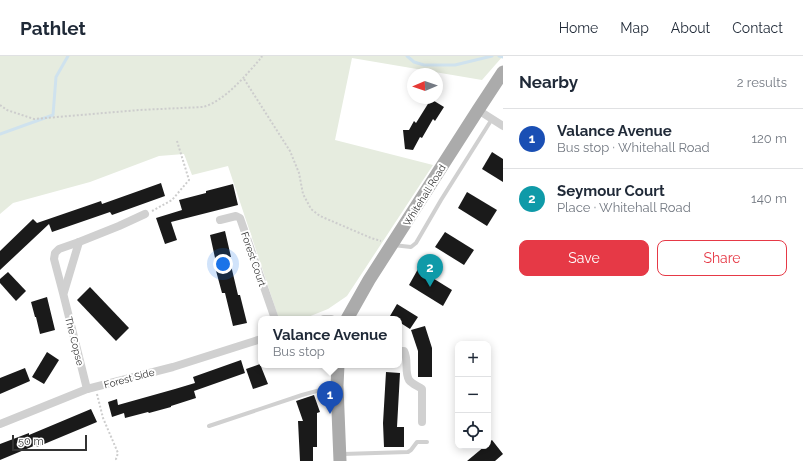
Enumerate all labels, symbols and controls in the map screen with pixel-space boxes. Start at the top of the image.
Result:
text: Pathlet [20,17,86,39]
text: Home [559,20,598,36]
text: Map [620,20,649,36]
text: About [671,20,710,36]
text: Contact [732,20,783,36]
north arrow [407,68,443,104]
text: Nearby [519,72,578,92]
text: 2 results [737,75,787,90]
text: Valance Avenue [557,122,672,140]
text: 1 [529,131,535,146]
text: 120 m [751,131,787,146]
text: Bus stop · Whitehall Road [557,140,710,155]
street label: Whitehall Road [401,162,448,228]
text: Seymour Court [557,182,665,200]
text: 2 [528,191,536,206]
text: 140 m [751,191,787,206]
text: Place · Whitehall Road [557,200,691,215]
street label: Forest Court [239,230,268,289]
button: Save [519,240,649,276]
button: Share [657,240,787,276]
your location [213,254,233,274]
pin: 2 [417,254,443,287]
street label: The Copse [63,316,86,367]
popup [258,316,402,368]
text: Valance Avenue [273,326,387,344]
map controls [455,341,491,449]
button: + [455,341,491,377]
text: Bus stop [273,344,325,359]
street label: Forest Side [103,366,156,391]
button: − [455,377,491,413]
pin: 1 [317,381,343,414]
button: locate [455,413,491,449]
scale bar [12,433,87,452]
text: 50 m [18,435,44,448]

